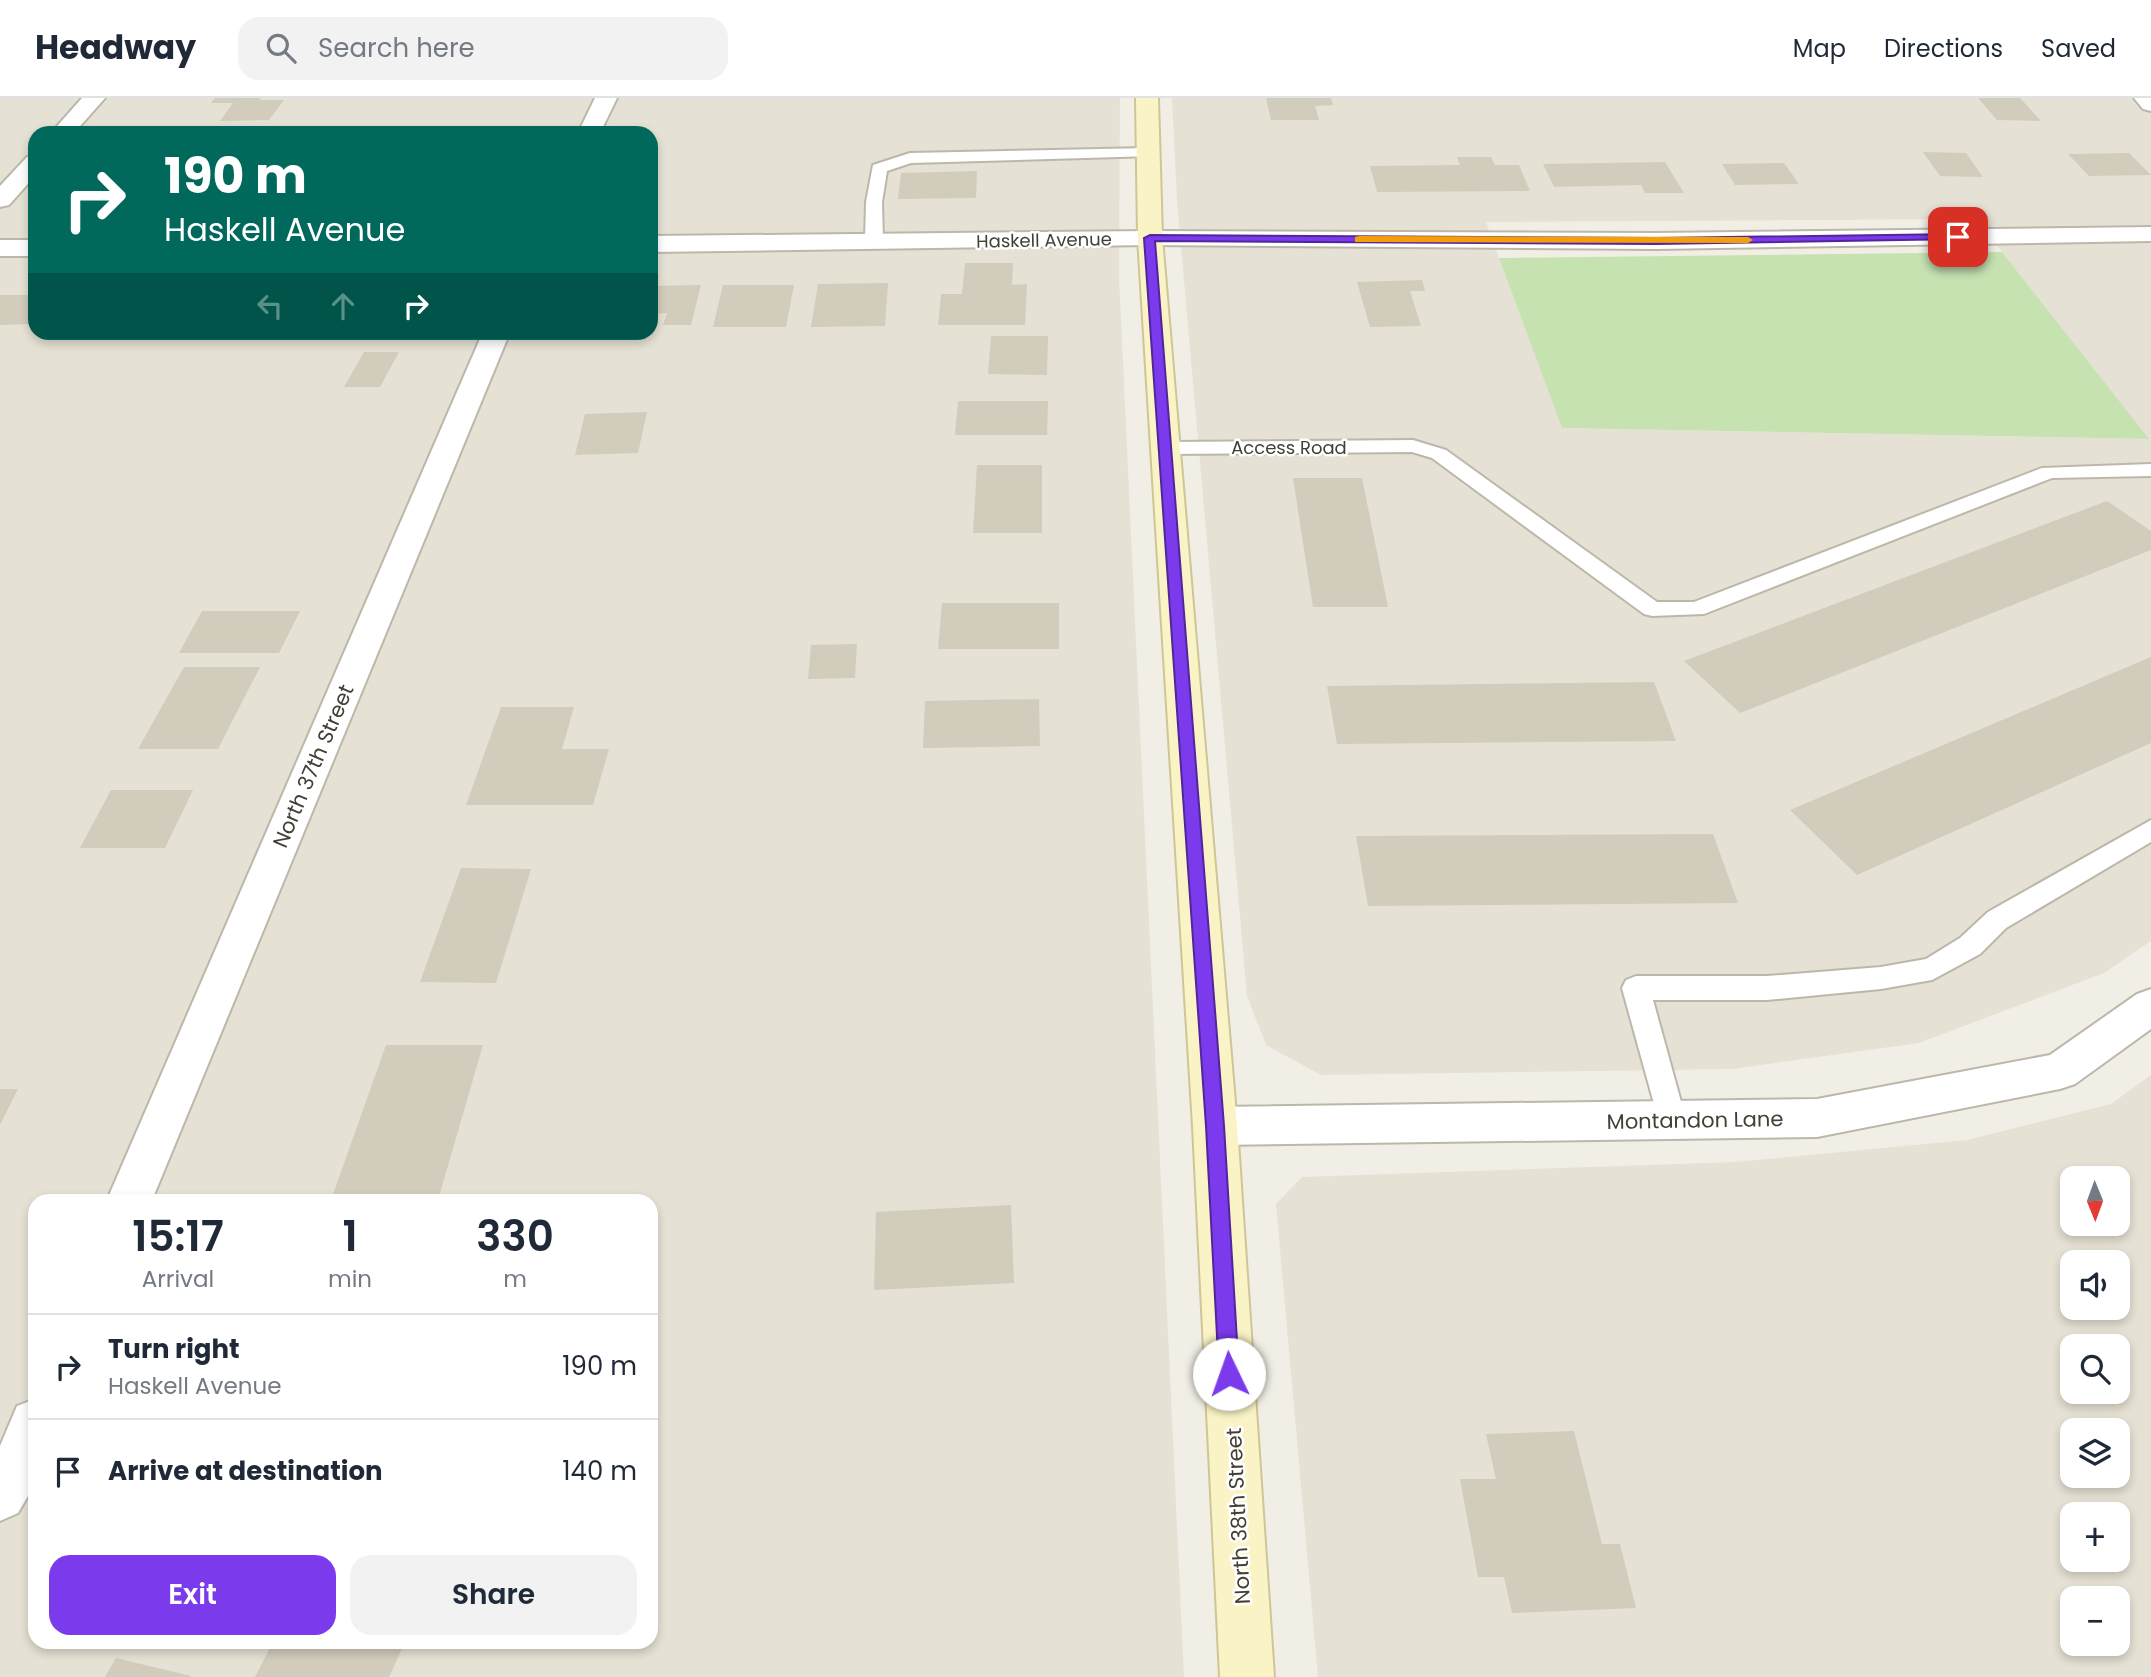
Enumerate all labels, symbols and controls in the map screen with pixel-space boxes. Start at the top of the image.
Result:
search box [238,17,728,80]
text: Headway [35,24,196,71]
icon: search [262,29,300,67]
text: Search here [318,30,475,66]
text: Map [1793,32,1846,65]
text: Directions [1884,32,2003,65]
text: Saved [2041,32,2116,65]
text: 190 m [164,142,307,210]
icon: right [49,154,140,245]
text: Haskell Avenue [164,207,405,252]
pin [1928,207,1988,267]
icon: arrive [1939,218,1977,256]
street label: Haskell Avenue [976,226,1112,254]
icon: left [251,287,289,325]
icon: ahead [324,287,362,325]
icon: right [397,287,435,325]
street label: Access Road [1231,435,1347,460]
street label: North 37th Street [266,680,360,852]
street label: Montandon Lane [1606,1104,1784,1136]
north arrow [2060,1166,2130,1236]
map controls [2060,1166,2130,1656]
text: 15:17 [132,1207,224,1266]
text: 1 [342,1207,358,1266]
text: 330 [476,1207,554,1266]
button: sound [2060,1250,2130,1320]
text: Arrival [142,1263,214,1295]
text: min [328,1263,372,1295]
text: m [503,1263,527,1295]
text: Turn right [108,1331,240,1367]
button: search [2060,1334,2130,1404]
position arrow [1192,1337,1266,1411]
icon: right [49,1348,87,1386]
text: 190 m [562,1348,637,1384]
text: Haskell Avenue [108,1370,281,1402]
button: layers [2060,1418,2130,1488]
street label: North 38th Street [1219,1427,1257,1605]
icon: arrive [49,1453,87,1491]
text: Arrive at destination [108,1453,383,1489]
text: 140 m [562,1453,637,1489]
button: + [2060,1502,2130,1572]
button: Exit [49,1555,336,1635]
button: Share [350,1555,637,1635]
button: − [2060,1586,2130,1656]

